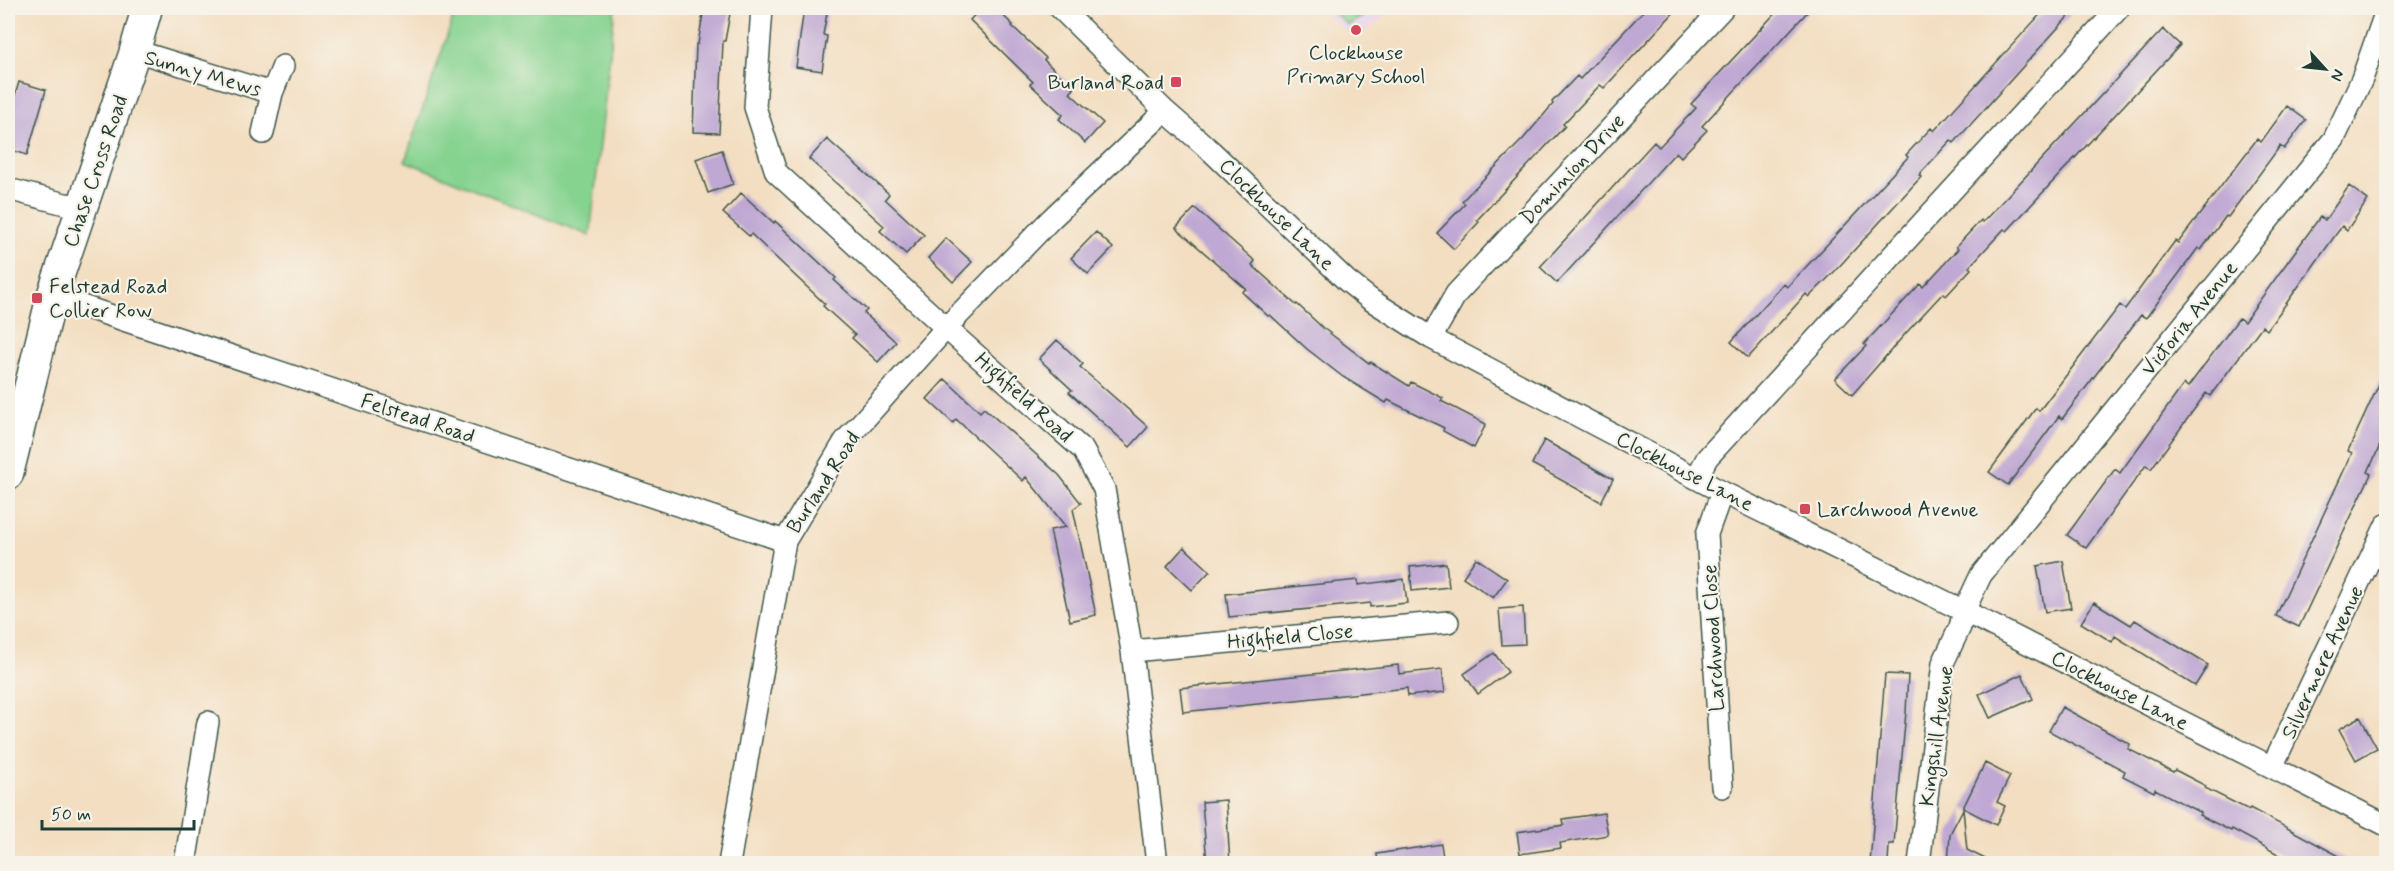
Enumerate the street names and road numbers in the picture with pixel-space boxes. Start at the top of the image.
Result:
street label: Sunny Mews [141,44,264,104]
street label: Chase Cross Road [57,91,135,251]
street label: Dominion Drive [1514,108,1632,231]
street label: Clockhouse Lane [1212,152,1340,277]
street label: Victoria Avenue [2135,255,2245,382]
street label: Highfield Road [967,346,1078,451]
street label: Felstead Road [357,387,478,451]
street label: Clockhouse Lane [1611,425,1758,519]
street label: Burland Road [780,426,867,539]
street label: Larchwood Close [1696,564,1732,712]
street label: Silvermere Avenue [2275,581,2371,744]
street label: Highfield Close [1226,618,1354,658]
street label: Clockhouse Lane [2046,644,2193,738]
street label: Kingshill Avenue [1913,664,1962,808]

